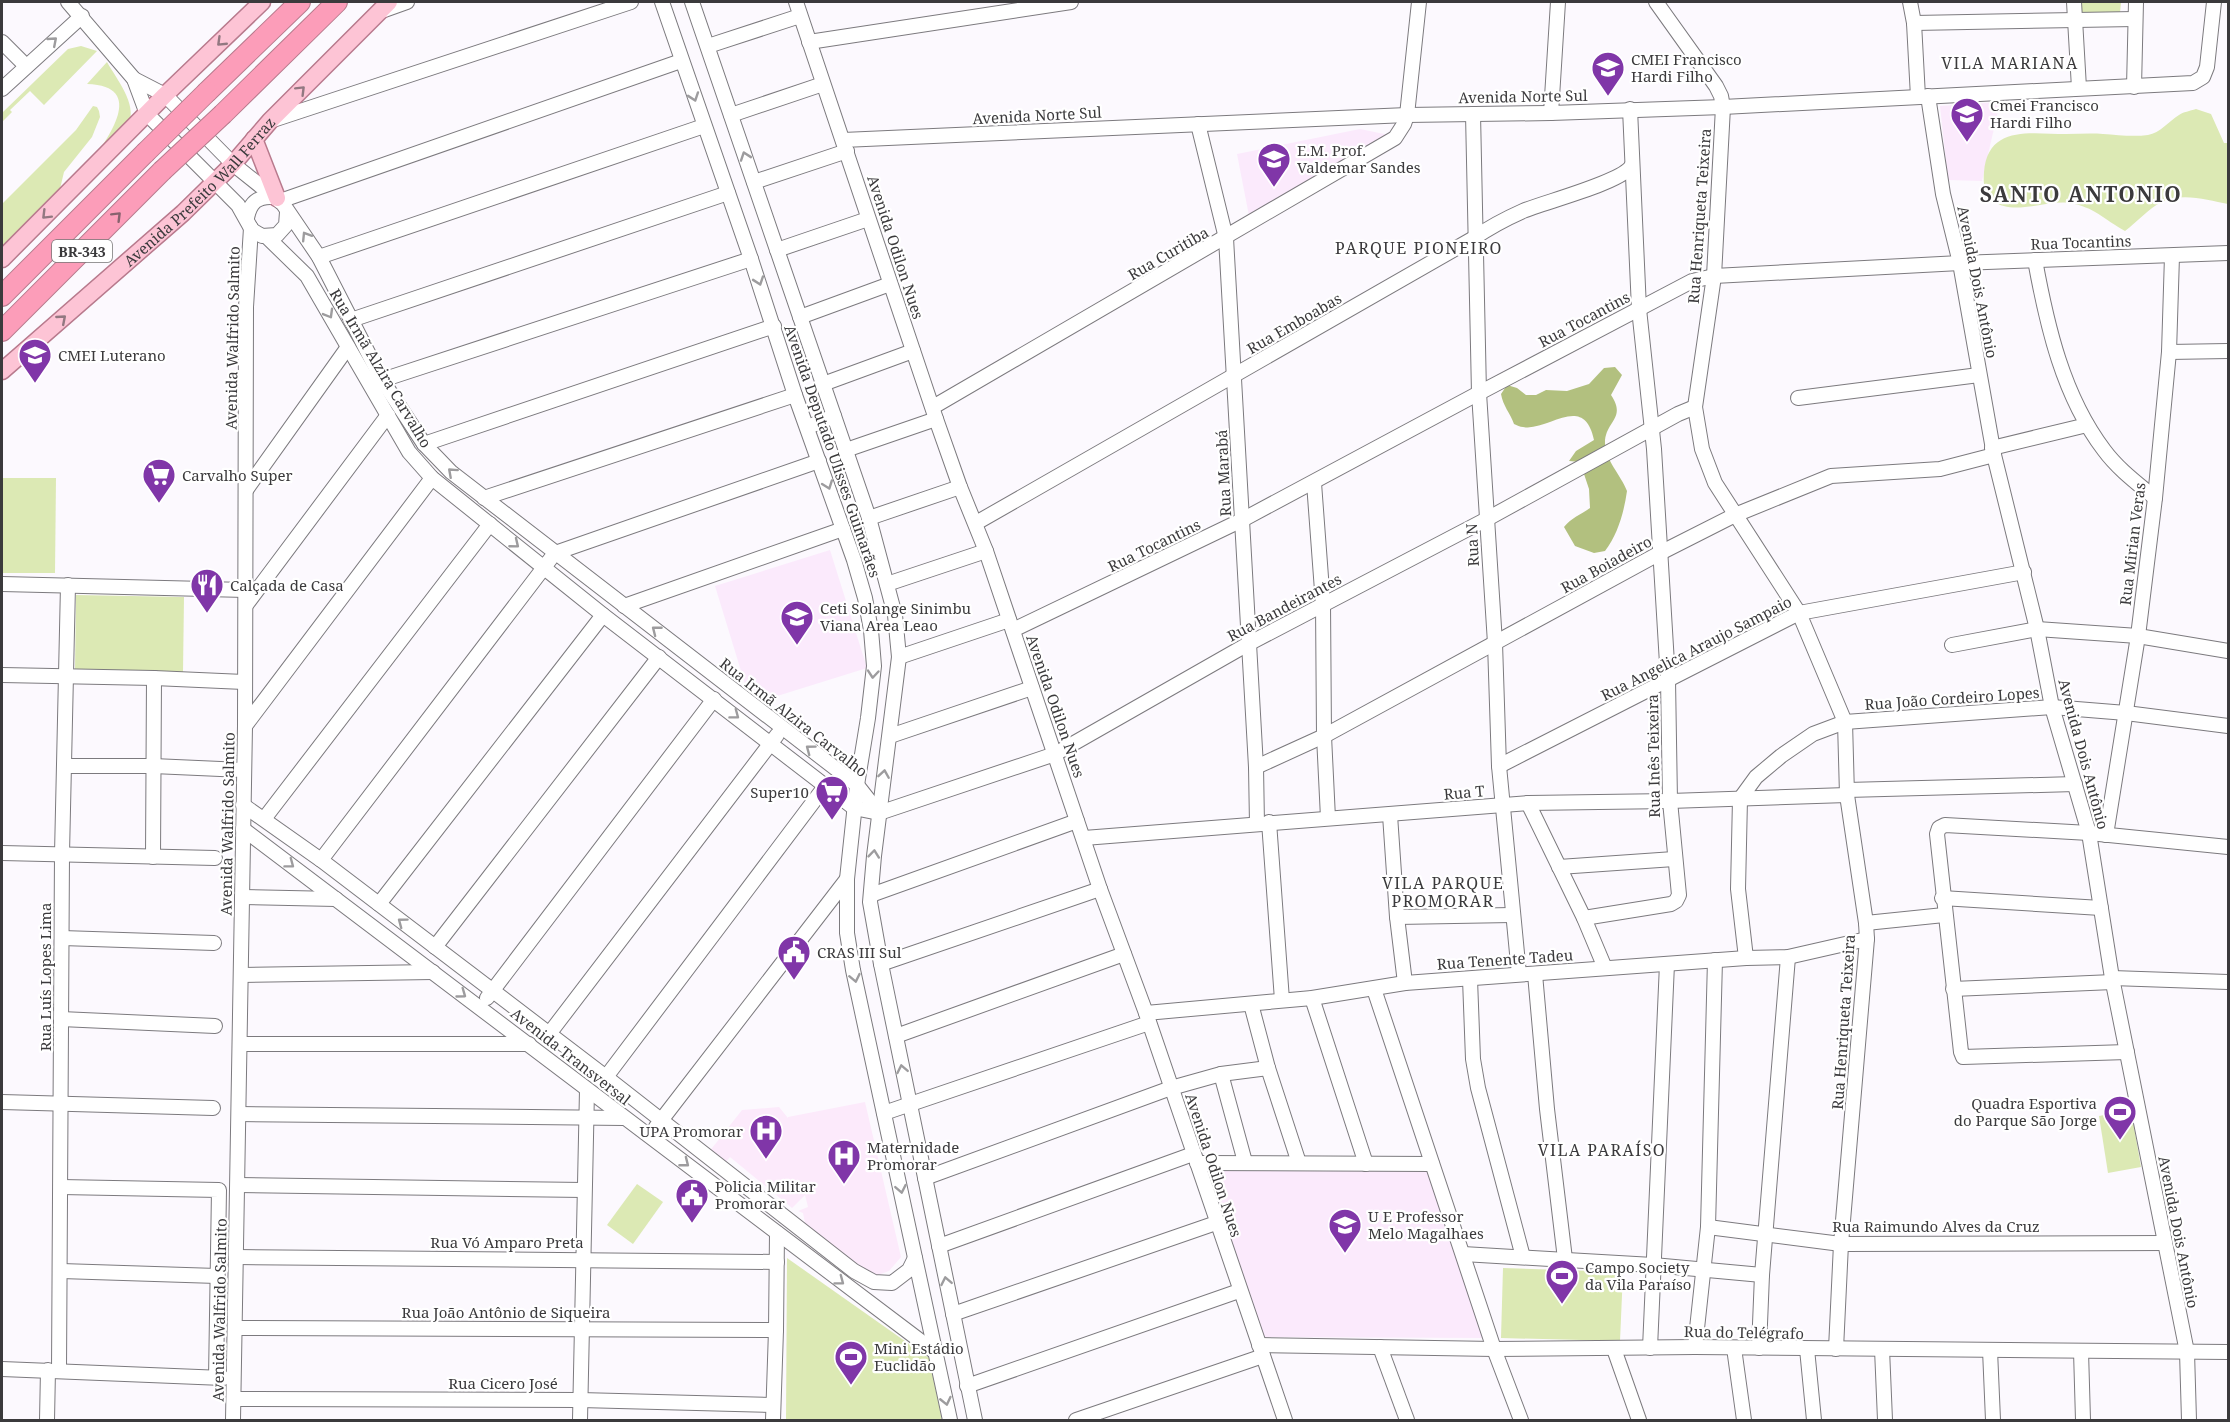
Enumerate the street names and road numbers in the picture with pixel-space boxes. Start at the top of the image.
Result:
street label: Avenida Norte Sul [1458,85,1588,107]
street label: Avenida Norte Sul [972,102,1102,128]
street label: Avenida Prefeito Wall Ferraz [119,112,279,271]
street label: Rua Henriqueta Teixeira [1683,128,1715,304]
street label: Avenida Odilon Nues [863,172,929,322]
street label: Avenida Dois Antônio [1953,204,2003,360]
street label: Rua Curitiba [1124,222,1212,284]
street label: Rua Tocantins [2030,230,2132,254]
road number: BR-343 [52,240,112,262]
street label: Avenida Walfrido Salmito [220,246,244,430]
street label: Rua Irmã Alzira Carvalho [325,285,437,451]
street label: Rua Tocantins [1535,286,1633,352]
street label: Rua Emboabas [1243,288,1345,358]
street label: Avenida Deputado Ulisses Guimarães [780,322,886,580]
street label: Rua Marabá [1211,429,1235,517]
street label: Rua Mirian Veras [2115,481,2149,607]
street label: Rua Tocantins [1104,514,1204,576]
street label: Rua N [1461,522,1483,567]
street label: Rua Boiadeiro [1557,531,1655,597]
street label: Rua Bandeirantes [1223,568,1345,646]
street label: Rua Angelica Araujo Sampaio [1597,591,1795,705]
street label: Avenida Odilon Nues [1022,632,1090,780]
street label: Rua Irmã Alzira Carvalho [716,653,872,781]
street label: Avenida Dois Antônio [2054,677,2114,831]
street label: Rua João Cordeiro Lopes [1864,682,2040,714]
street label: Rua Inês Teixeira [1642,694,1664,818]
street label: Avenida Walfrido Salmito [215,732,239,916]
street label: Rua T [1443,780,1485,804]
street label: Rua Luís Lopes Lima [35,903,55,1051]
street label: Rua Henriqueta Teixeira [1827,934,1859,1110]
street label: Rua Tenente Tadeu [1436,944,1574,974]
street label: Avenida Transversal [507,1003,635,1109]
street label: Avenida Odilon Nues [1181,1090,1247,1240]
street label: Avenida Dois Antônio [2154,1154,2204,1310]
street label: Rua Raimundo Alves da Cruz [1832,1216,2040,1236]
street label: Avenida Walfrido Salmito [207,1218,231,1402]
street label: Rua Vó Amparo Preta [430,1232,584,1252]
street label: Rua João Antônio de Siqueira [402,1302,610,1322]
street label: Rua do Telégrafo [1684,1321,1804,1343]
street label: Rua Cicero José [448,1373,558,1393]

